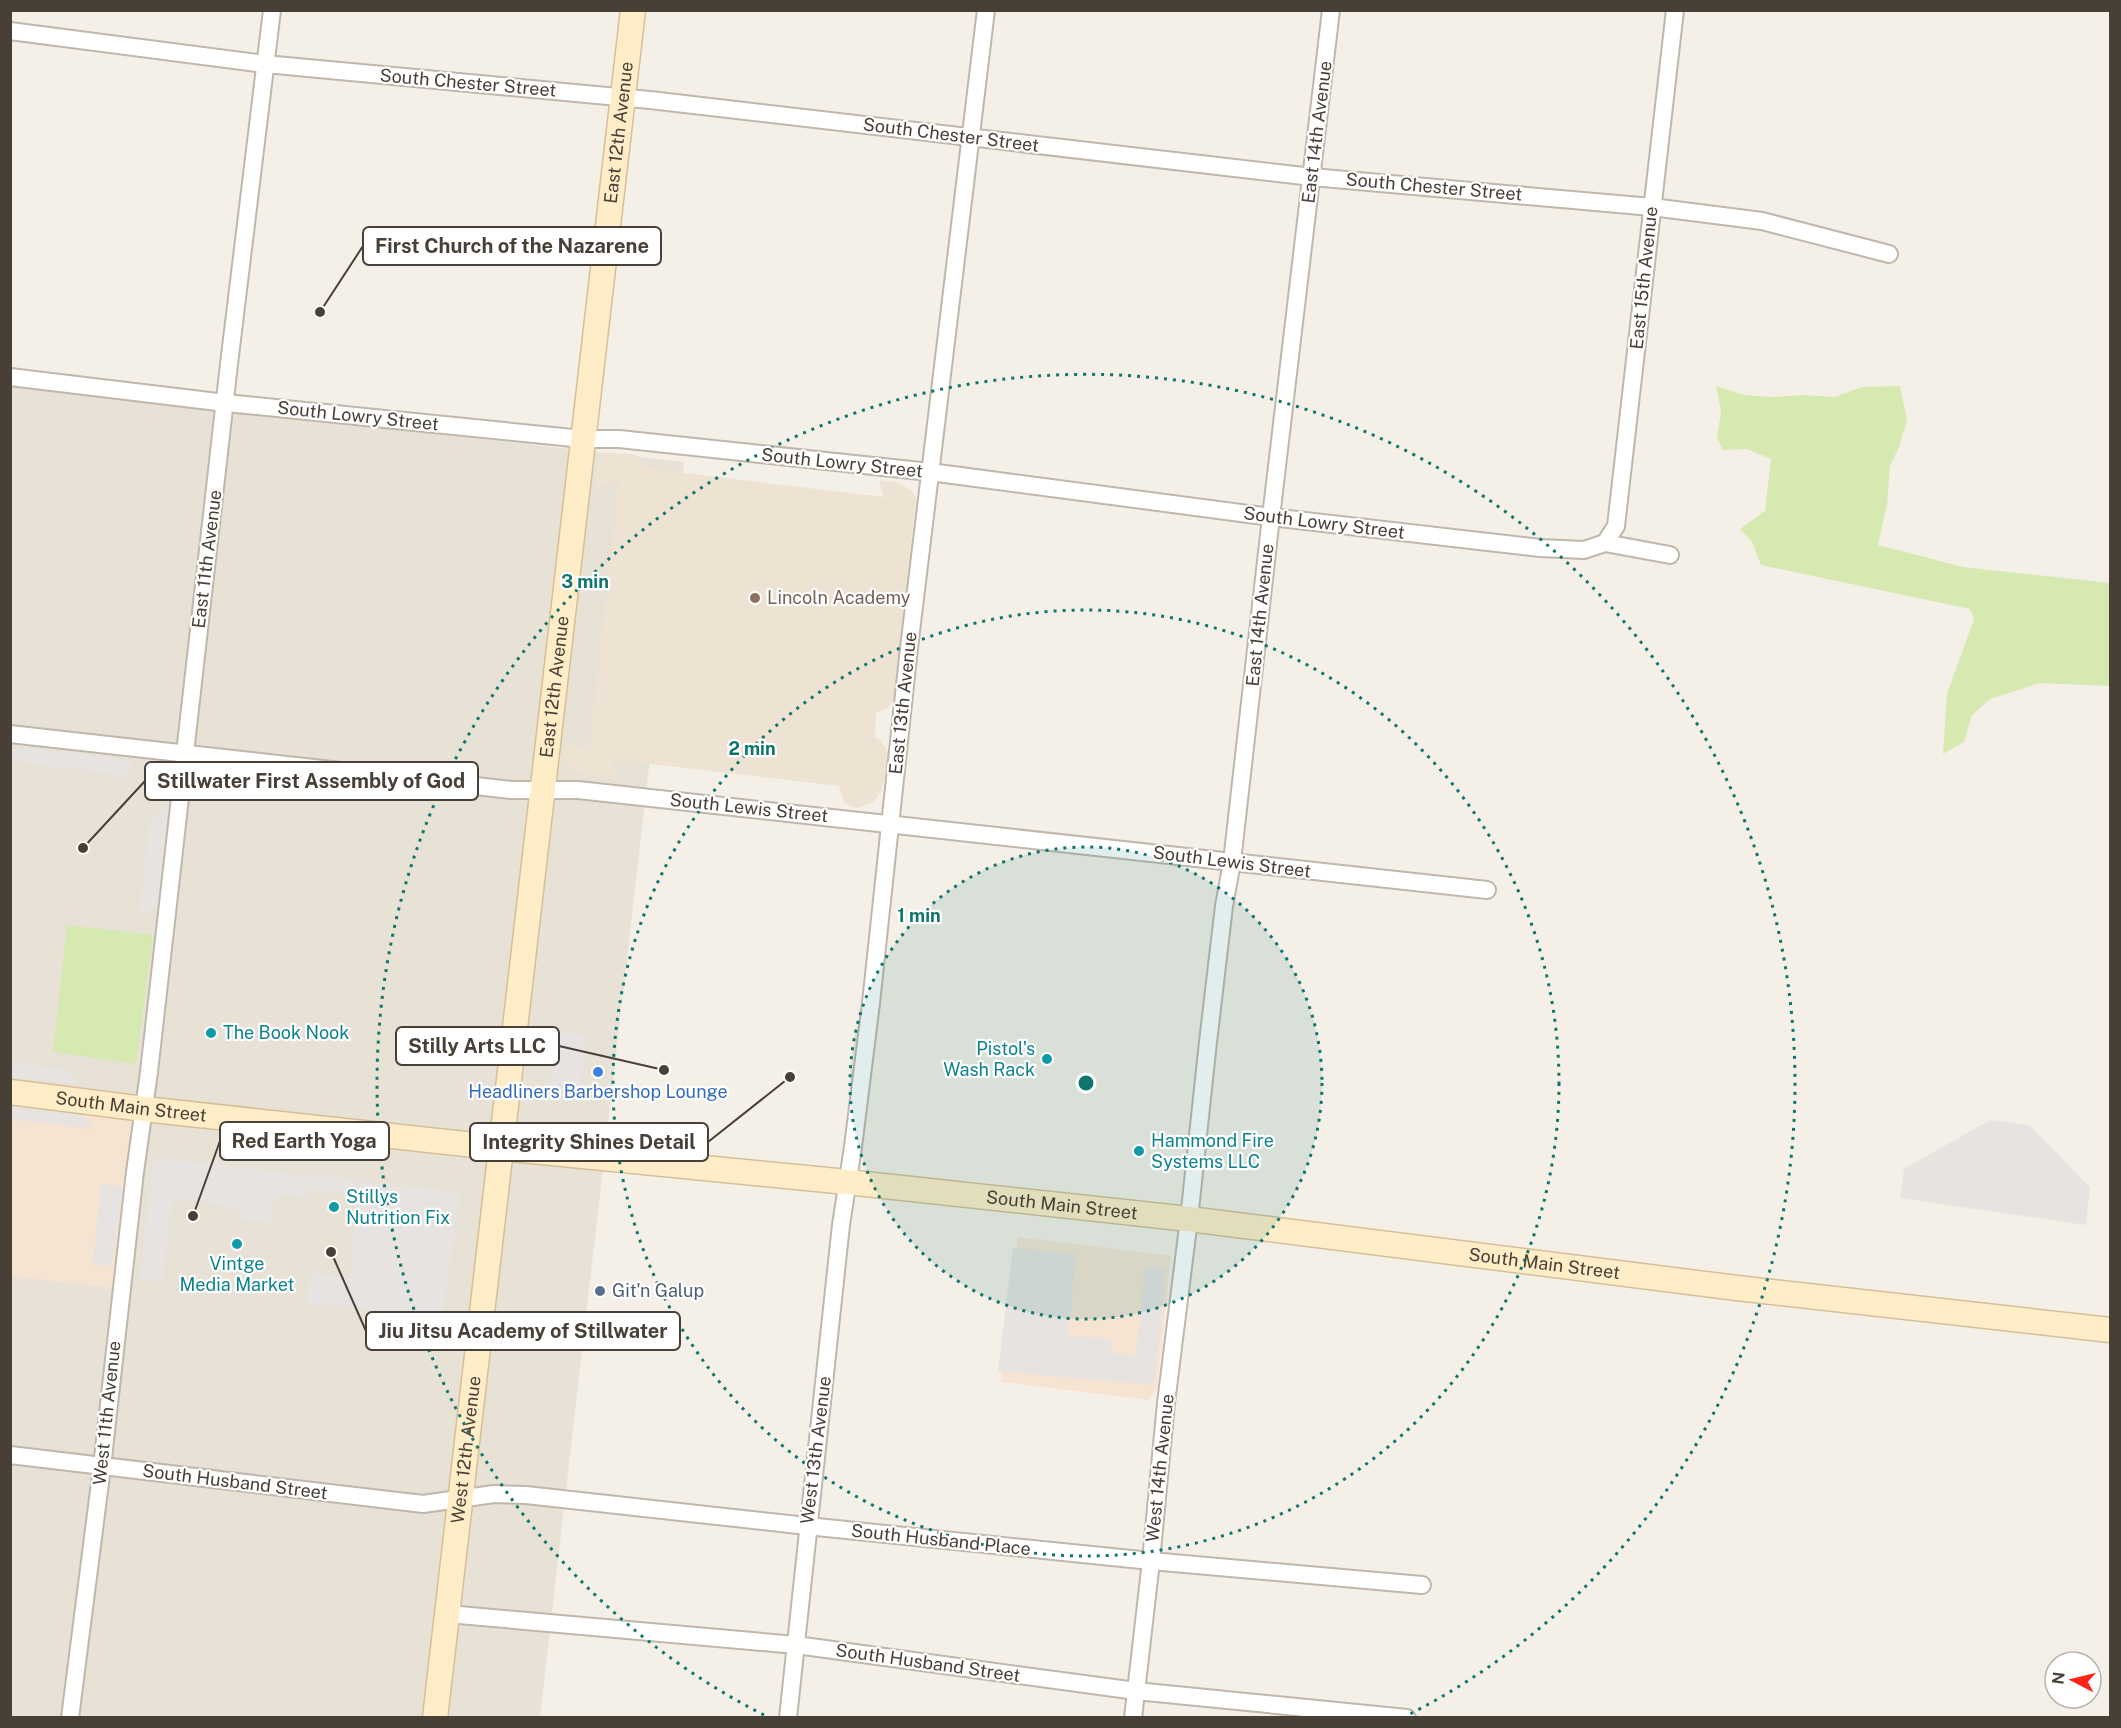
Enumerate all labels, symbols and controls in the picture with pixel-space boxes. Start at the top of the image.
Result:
street label: East 14th Avenue [1297,59,1336,204]
street label: East 12th Avenue [600,60,637,205]
street label: South Chester Street [379,64,557,101]
street label: South Chester Street [862,113,1040,156]
street label: South Chester Street [1345,168,1523,205]
street label: East 15th Avenue [1626,205,1661,350]
callout: First Church of the Nazarene [363,227,661,265]
text: First Church of the Nazarene [375,234,649,258]
street label: South Lowry Street [276,397,440,434]
street label: South Lowry Street [760,444,924,481]
street label: East 11th Avenue [188,488,225,629]
street label: South Lowry Street [1242,502,1406,543]
street label: East 14th Avenue [1242,543,1277,687]
text: 3 min [561,571,609,592]
place label: Lincoln Academy [767,587,911,608]
marker: Lincoln Academy [748,591,762,605]
street label: East 12th Avenue [535,615,573,759]
street label: East 13th Avenue [885,631,920,775]
text: 2 min [728,738,776,759]
callout: Stillwater First Assembly of God [145,762,478,800]
text: Stillwater First Assembly of God [157,769,465,793]
street label: South Lewis Street [669,789,829,826]
street label: South Lewis Street [1152,841,1312,882]
text: 1 min [897,905,941,926]
place label: The Book Nook [223,1022,349,1043]
marker: The Book Nook [204,1026,218,1040]
callout: Stilly Arts LLC [396,1027,559,1065]
text: Stilly Arts LLC [408,1034,546,1058]
place label: Pistol's Wash Rack [943,1038,1035,1080]
marker: Pistol's Wash Rack [1040,1052,1054,1066]
marker: Headliners Barbershop Lounge [591,1065,605,1079]
centre of rings [1076,1073,1096,1093]
place label: Headliners Barbershop Lounge [468,1081,728,1102]
street label: South Main Street [54,1087,208,1126]
callout: Red Earth Yoga [220,1122,389,1160]
callout: Integrity Shines Detail [470,1123,708,1161]
text: Red Earth Yoga [232,1129,376,1153]
text: Integrity Shines Detail [482,1130,696,1154]
place label: Hammond Fire Systems LLC [1151,1130,1274,1172]
marker: Hammond Fire Systems LLC [1132,1144,1146,1158]
place label: Stillys Nutrition Fix [346,1186,450,1228]
street label: South Main Street [985,1186,1139,1223]
marker: Stillys Nutrition Fix [327,1200,341,1214]
marker: Vintge Media Market [230,1237,244,1251]
street label: South Main Street [1468,1243,1621,1283]
place label: Vintge Media Market [180,1253,295,1295]
place label: Git'n Galup [612,1280,704,1301]
marker: Git'n Galup [593,1284,607,1298]
callout: Jiu Jitsu Academy of Stillwater [366,1312,680,1350]
text: Jiu Jitsu Academy of Stillwater [379,1319,667,1343]
street label: West 11th Avenue [88,1340,125,1486]
street label: West 12th Avenue [447,1375,485,1525]
street label: West 13th Avenue [796,1375,835,1525]
street label: West 14th Avenue [1141,1393,1178,1543]
street label: South Husband Street [141,1460,329,1503]
street label: South Husband Place [850,1520,1032,1559]
street label: South Husband Street [834,1639,1022,1686]
north arrow [2043,1650,2103,1710]
text: N [2048,1671,2069,1686]

